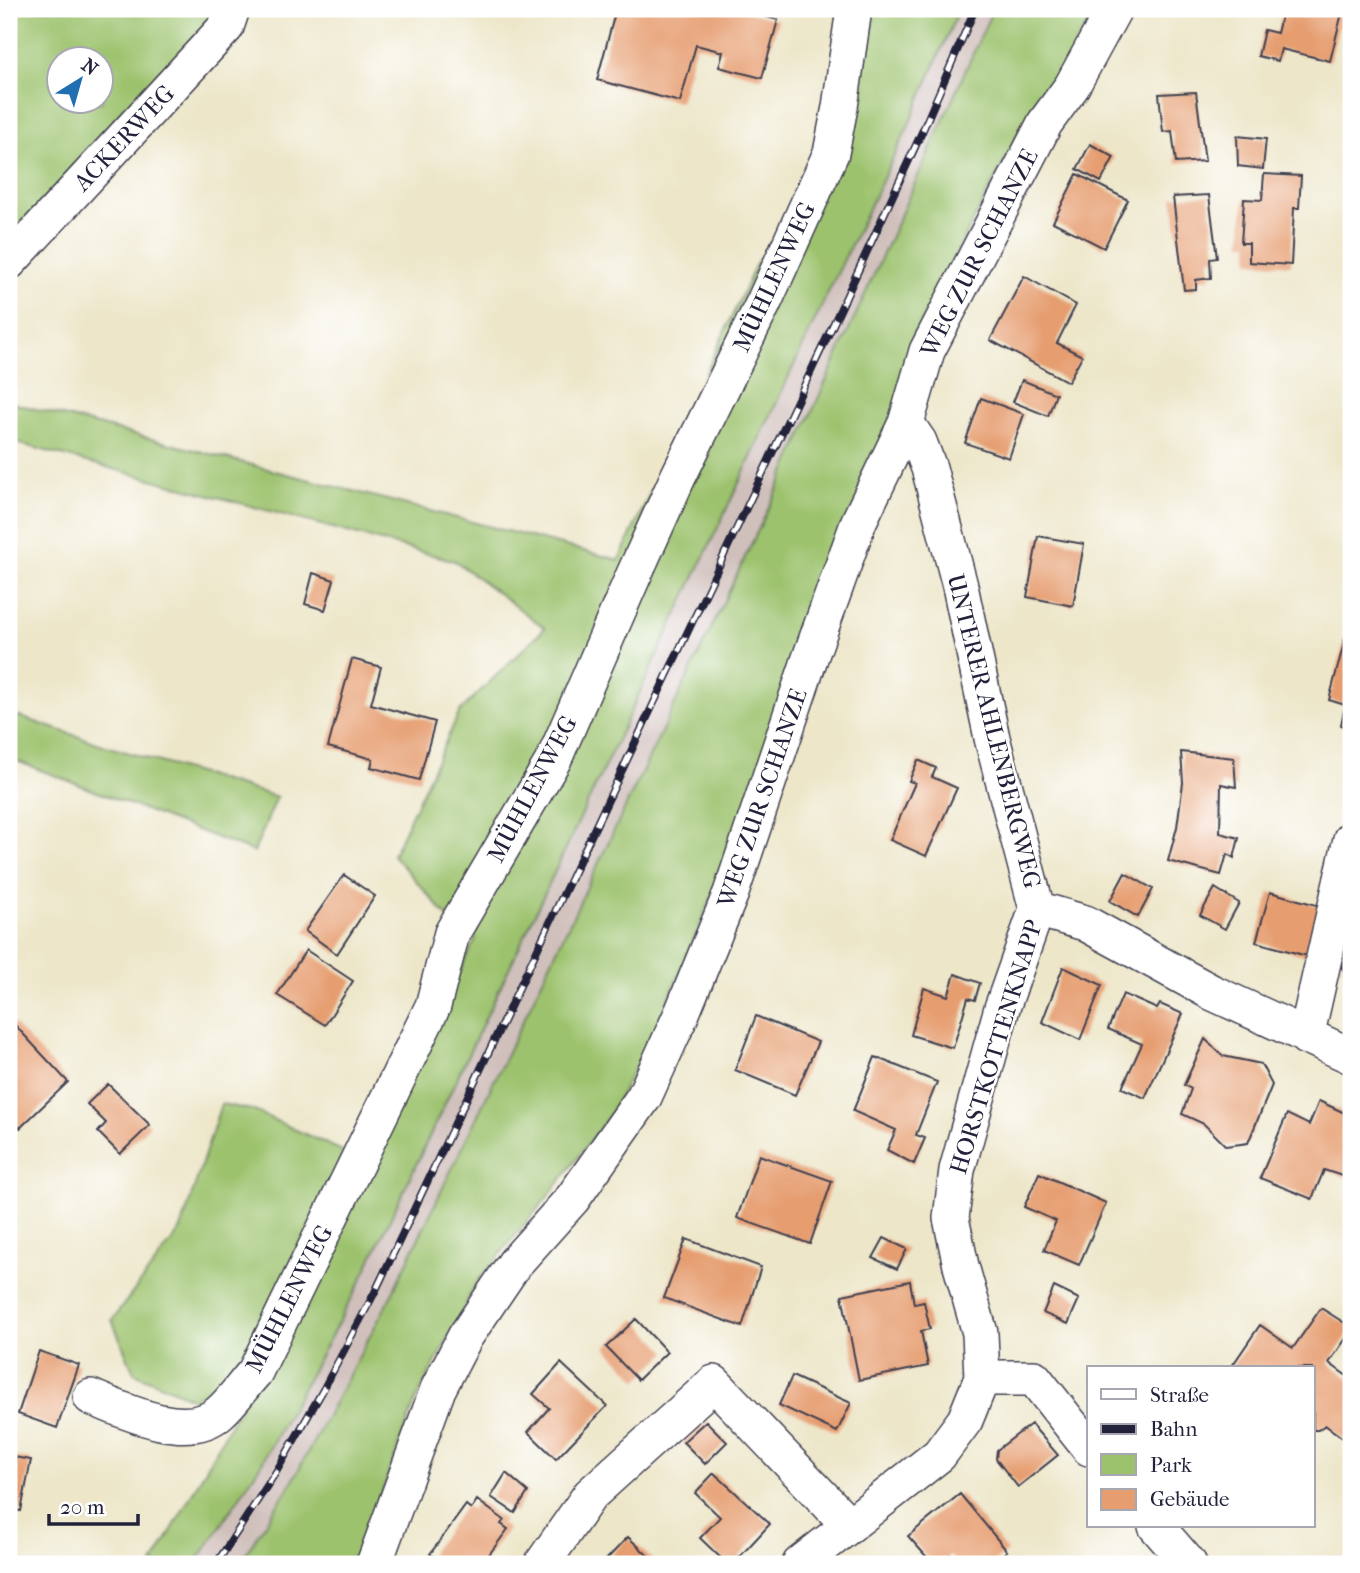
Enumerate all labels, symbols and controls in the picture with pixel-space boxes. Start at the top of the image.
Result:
north arrow [46,46,116,116]
text: N [77,54,102,81]
street label: ACKERWEG [67,79,180,197]
street label: WEG ZUR SCHANZE [914,144,1044,363]
street label: MÜHLENWEG [726,197,821,356]
street label: UNTERER AHLENBERGWEG [941,571,1047,891]
street label: WEG ZUR SCHANZE [711,685,813,912]
street label: MÜHLENWEG [481,710,582,867]
street label: HORSTKOTTENKNAPP [944,916,1048,1178]
street label: MÜHLENWEG [239,1220,338,1378]
legend [1087,1366,1314,1528]
text: Straße [1150,1383,1209,1407]
text: Bahn [1150,1417,1197,1441]
text: Park [1150,1453,1192,1477]
scale bar [49,1482,138,1526]
text: Gebäude [1150,1487,1230,1511]
text: 20 m [60,1495,105,1519]

